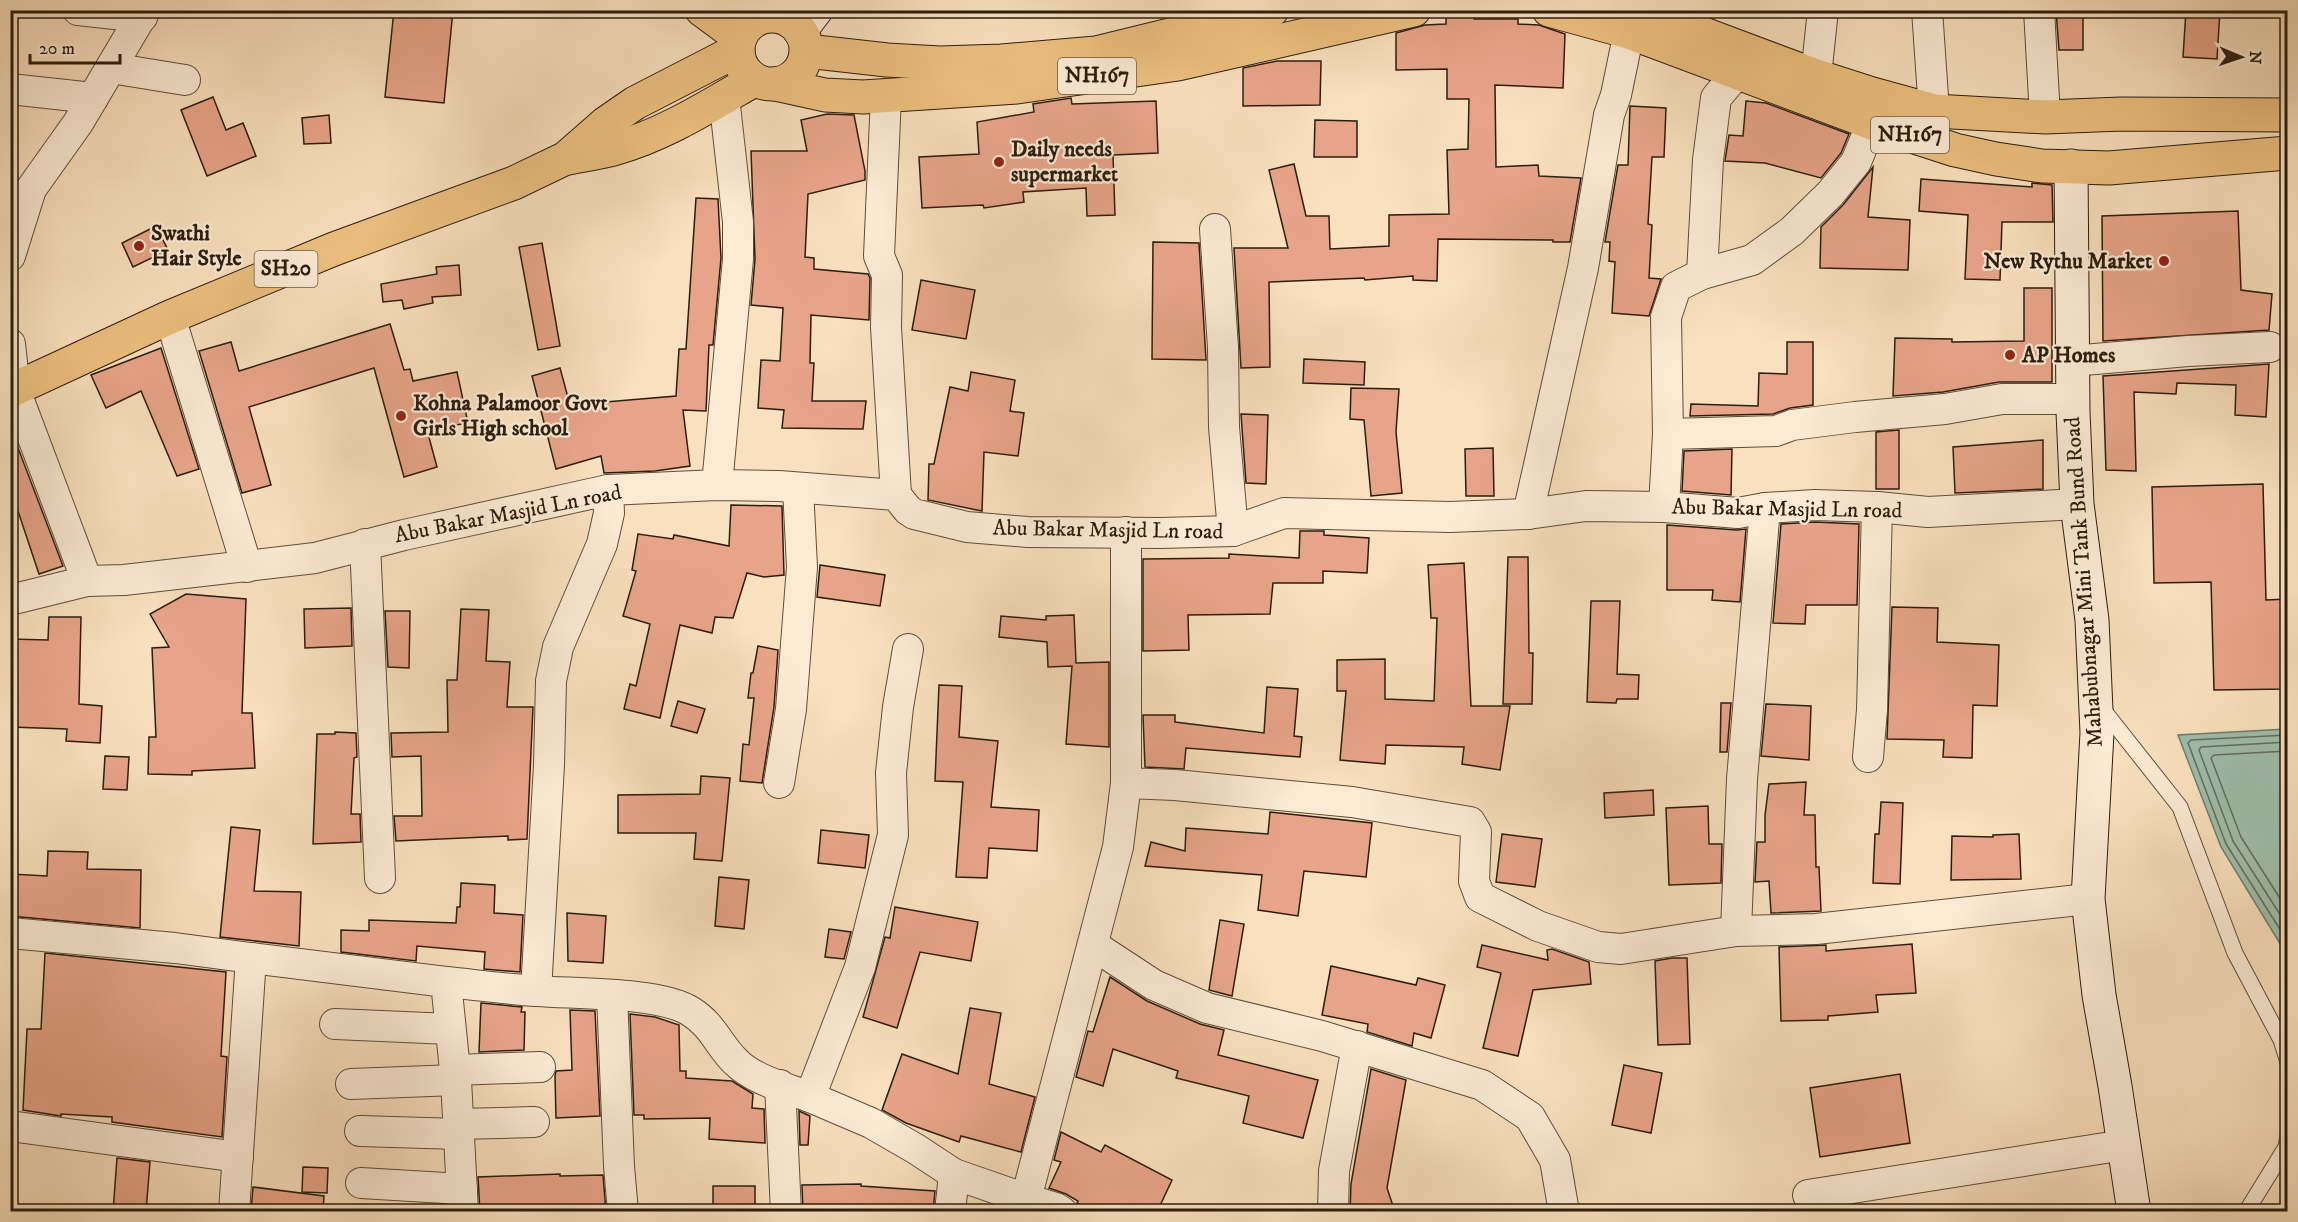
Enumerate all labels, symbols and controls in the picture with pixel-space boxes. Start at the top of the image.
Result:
scale bar [30,27,120,65]
north arrow [2211,27,2271,87]
text: 20 m [39,38,75,60]
text: N [2245,51,2265,64]
road number: NH167 [1058,58,1136,94]
road number: NH167 [1871,117,1949,153]
place label: Daily needs supermarket [1011,136,1118,188]
marker: Daily needs supermarket [992,155,1006,169]
place label: Swathi Hair Style [151,220,242,272]
marker: Swathi Hair Style [132,239,146,253]
place label: New Rythu Market [1984,248,2152,275]
road number: SH20 [254,251,318,287]
marker: New Rythu Market [2157,254,2171,268]
place label: AP Homes [2021,342,2116,369]
marker: AP Homes [2003,348,2017,362]
place label: Kohna Palamoor Govt Girls High school [413,390,608,442]
marker: Kohna Palamoor Govt Girls High school [394,409,408,423]
street label: Mahabubnagar Mini Tank Bund Road [2059,416,2109,748]
street label: Abu Bakar Masjid Ln road [392,479,624,549]
street label: Abu Bakar Masjid Ln road [1671,493,1903,525]
street label: Abu Bakar Masjid Ln road [992,514,1224,546]

